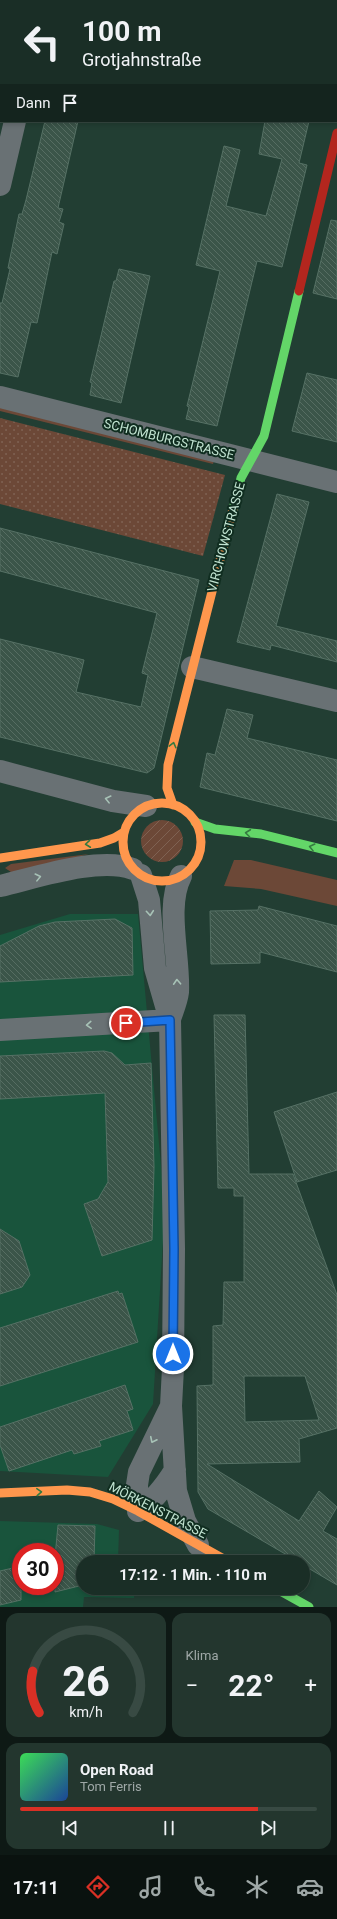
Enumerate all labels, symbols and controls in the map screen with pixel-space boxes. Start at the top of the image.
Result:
text: 100 m [82,15,161,48]
icon: left [16,16,68,68]
text: Grotjahnstraße [82,49,201,70]
icon: arrive [59,92,81,114]
text: Dann [16,94,51,112]
street label: SCHOMBURGSTRASSE [102,416,236,462]
street label: VIRCHOWSTRASSE [204,481,248,593]
one-way arrow [169,741,177,748]
one-way arrow [105,795,112,804]
one-way arrow [245,828,251,837]
one-way arrow [85,840,91,849]
one-way arrow [309,843,315,851]
one-way arrow [34,873,41,882]
one-way arrow [145,910,154,916]
one-way arrow [173,979,181,985]
pin [109,1006,143,1040]
icon: arrive [115,1012,137,1034]
one-way arrow [86,1020,92,1029]
position arrow [152,1333,194,1375]
one-way arrow [150,1436,158,1444]
street label: MÖRKENSTRASSE [107,1479,209,1541]
one-way arrow [36,1487,42,1496]
speed limit sign: 30 [12,1543,64,1595]
text: 17:12 · 1 Min. · 110 m [119,1566,267,1584]
text: Klima [186,1648,218,1663]
text: 26 [62,1657,110,1706]
text: 22° [228,1668,274,1703]
text: − [186,1673,198,1698]
text: + [305,1673,317,1698]
text: km/h [69,1704,103,1720]
text: Open Road [80,1761,154,1779]
text: Tom Ferris [80,1779,142,1794]
icon: previous [59,1817,81,1839]
icon: pause [158,1817,180,1839]
icon: next [257,1817,279,1839]
icon: directions [84,1873,112,1901]
icon: music [137,1873,165,1901]
icon: phone [190,1873,218,1901]
icon: climate [243,1873,271,1901]
icon: car [296,1873,324,1901]
text: 17:11 [13,1877,59,1898]

